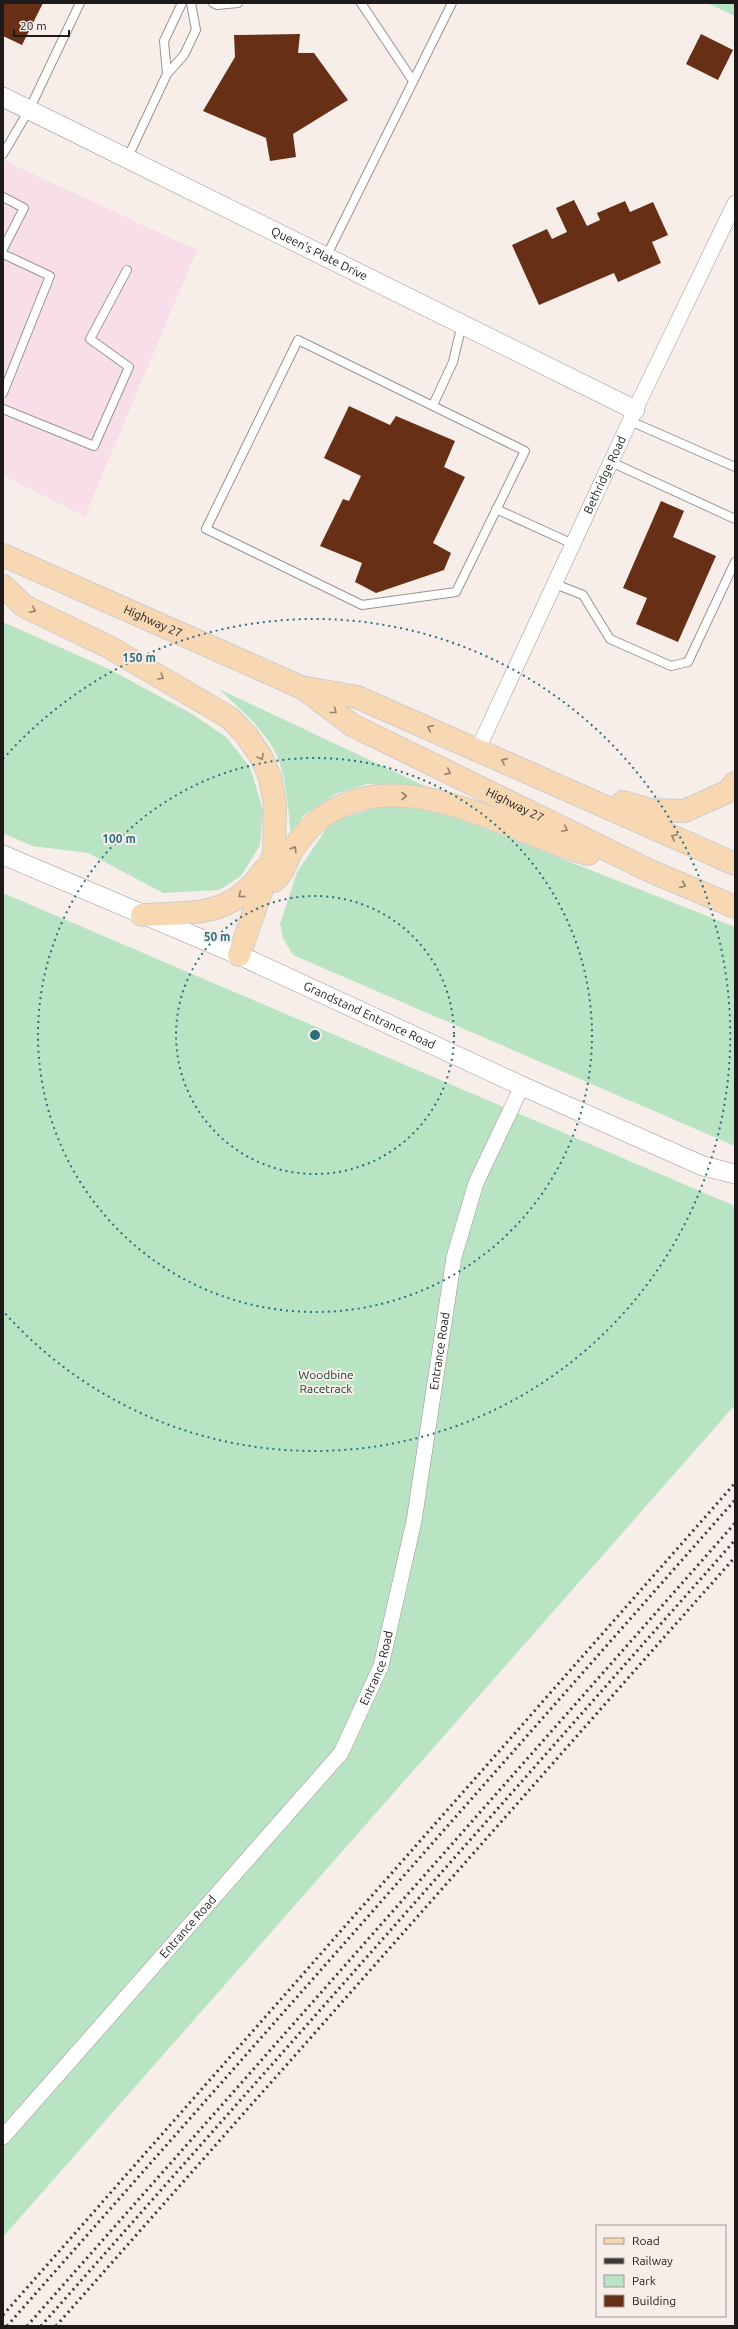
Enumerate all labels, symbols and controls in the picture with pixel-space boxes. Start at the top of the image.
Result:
scale bar [14,12,69,38]
text: 20 m [20,19,47,32]
street label: Queen's Plate Drive [269,224,370,283]
street label: Bethridge Road [581,434,628,516]
street label: Highway 27 [122,602,184,640]
one-way arrow [29,605,37,613]
text: 150 m [122,651,156,664]
one-way arrow [157,673,164,680]
one-way arrow [329,707,336,714]
one-way arrow [426,725,434,733]
one-way arrow [256,753,263,760]
one-way arrow [501,758,509,766]
one-way arrow [444,767,452,775]
street label: Highway 27 [484,785,546,824]
one-way arrow [401,792,407,800]
one-way arrow [561,825,568,832]
text: 100 m [102,832,136,845]
one-way arrow [671,834,678,842]
one-way arrow [289,847,296,854]
one-way arrow [679,880,686,888]
one-way arrow [239,890,246,897]
text: 50 m [204,930,230,943]
street label: Grandstand Entrance Road [302,979,438,1051]
centre of rings [308,1028,322,1042]
street label: Entrance Road [427,1311,452,1391]
park label: Woodbine Racetrack [298,1368,354,1395]
street label: Entrance Road [357,1629,395,1707]
street label: Entrance Road [157,1893,218,1960]
legend [596,2225,726,2317]
text: Road [632,2234,660,2247]
text: Railway [632,2254,673,2267]
text: Park [632,2274,656,2287]
text: Building [632,2294,676,2307]

